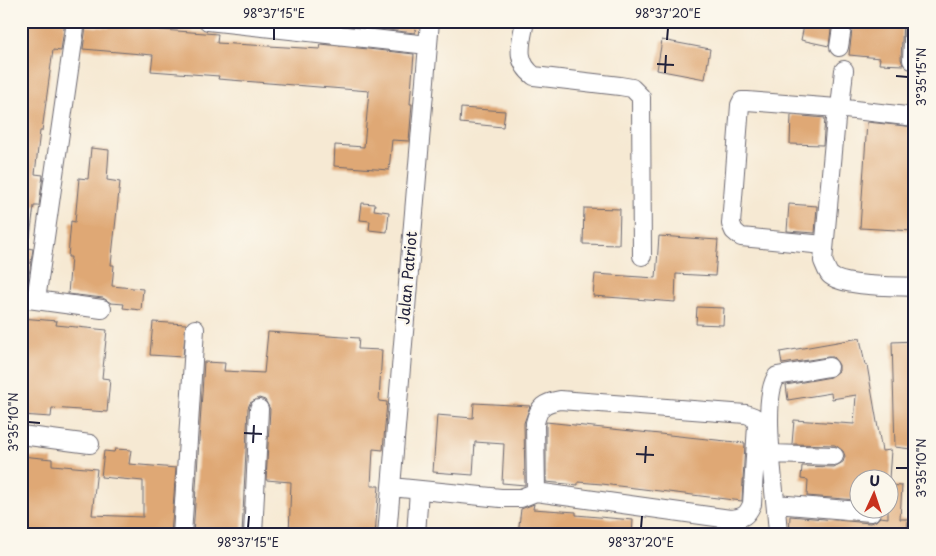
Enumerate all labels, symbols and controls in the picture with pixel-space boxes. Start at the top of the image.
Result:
text: 98°37'15"E [243,4,305,22]
text: 98°37'20"E [635,4,701,22]
text: 3°35'15"N [912,48,930,106]
street label: Jalan Patriot [391,230,422,325]
text: 3°35'10"N [4,392,22,452]
text: 3°35'10"N [912,438,930,498]
north arrow [848,468,898,518]
text: U [869,470,881,491]
text: 98°37'15"E [217,533,279,551]
text: 98°37'20"E [608,533,674,551]

